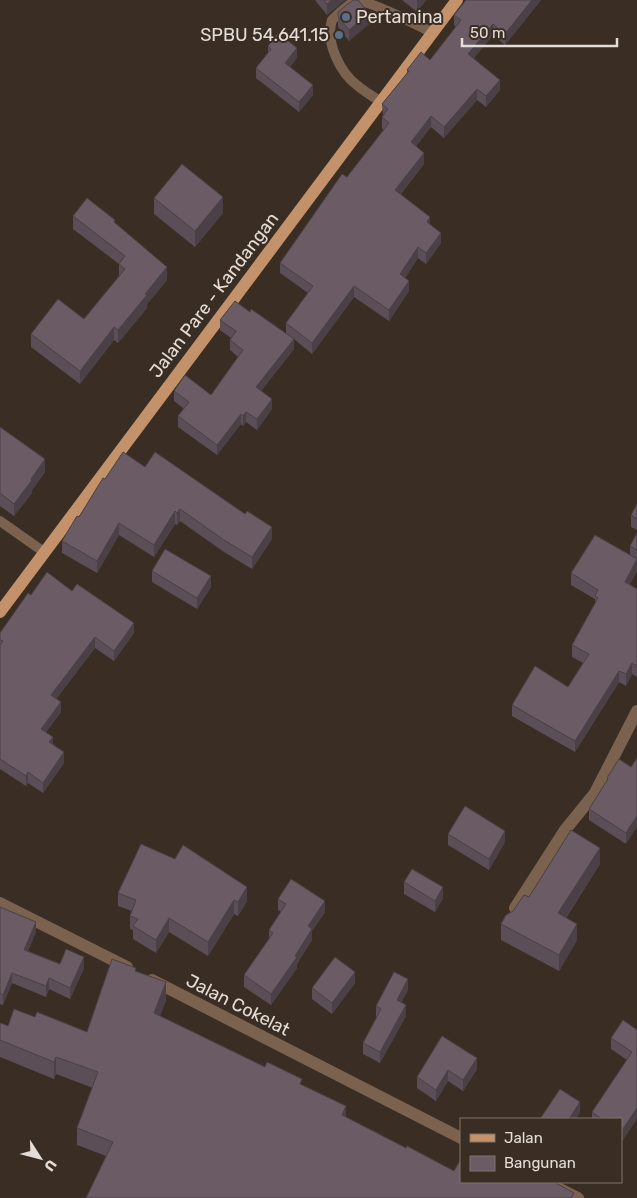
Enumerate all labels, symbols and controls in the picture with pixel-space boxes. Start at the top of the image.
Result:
place label: Pertamina [356,6,443,28]
marker: Pertamina [340,11,352,23]
scale bar [462,15,617,47]
place label: SPBU 54.641.15 [200,24,329,46]
text: 50 m [470,24,505,42]
marker: SPBU 54.641.15 [333,29,345,41]
street label: Jalan Pare - Kandangan [145,208,283,382]
street label: Jalan Cokelat [182,969,294,1041]
legend [460,1118,622,1183]
text: Jalan [504,1129,543,1147]
north arrow [15,1133,65,1183]
text: Bangunan [504,1154,576,1172]
text: U [40,1156,60,1174]

